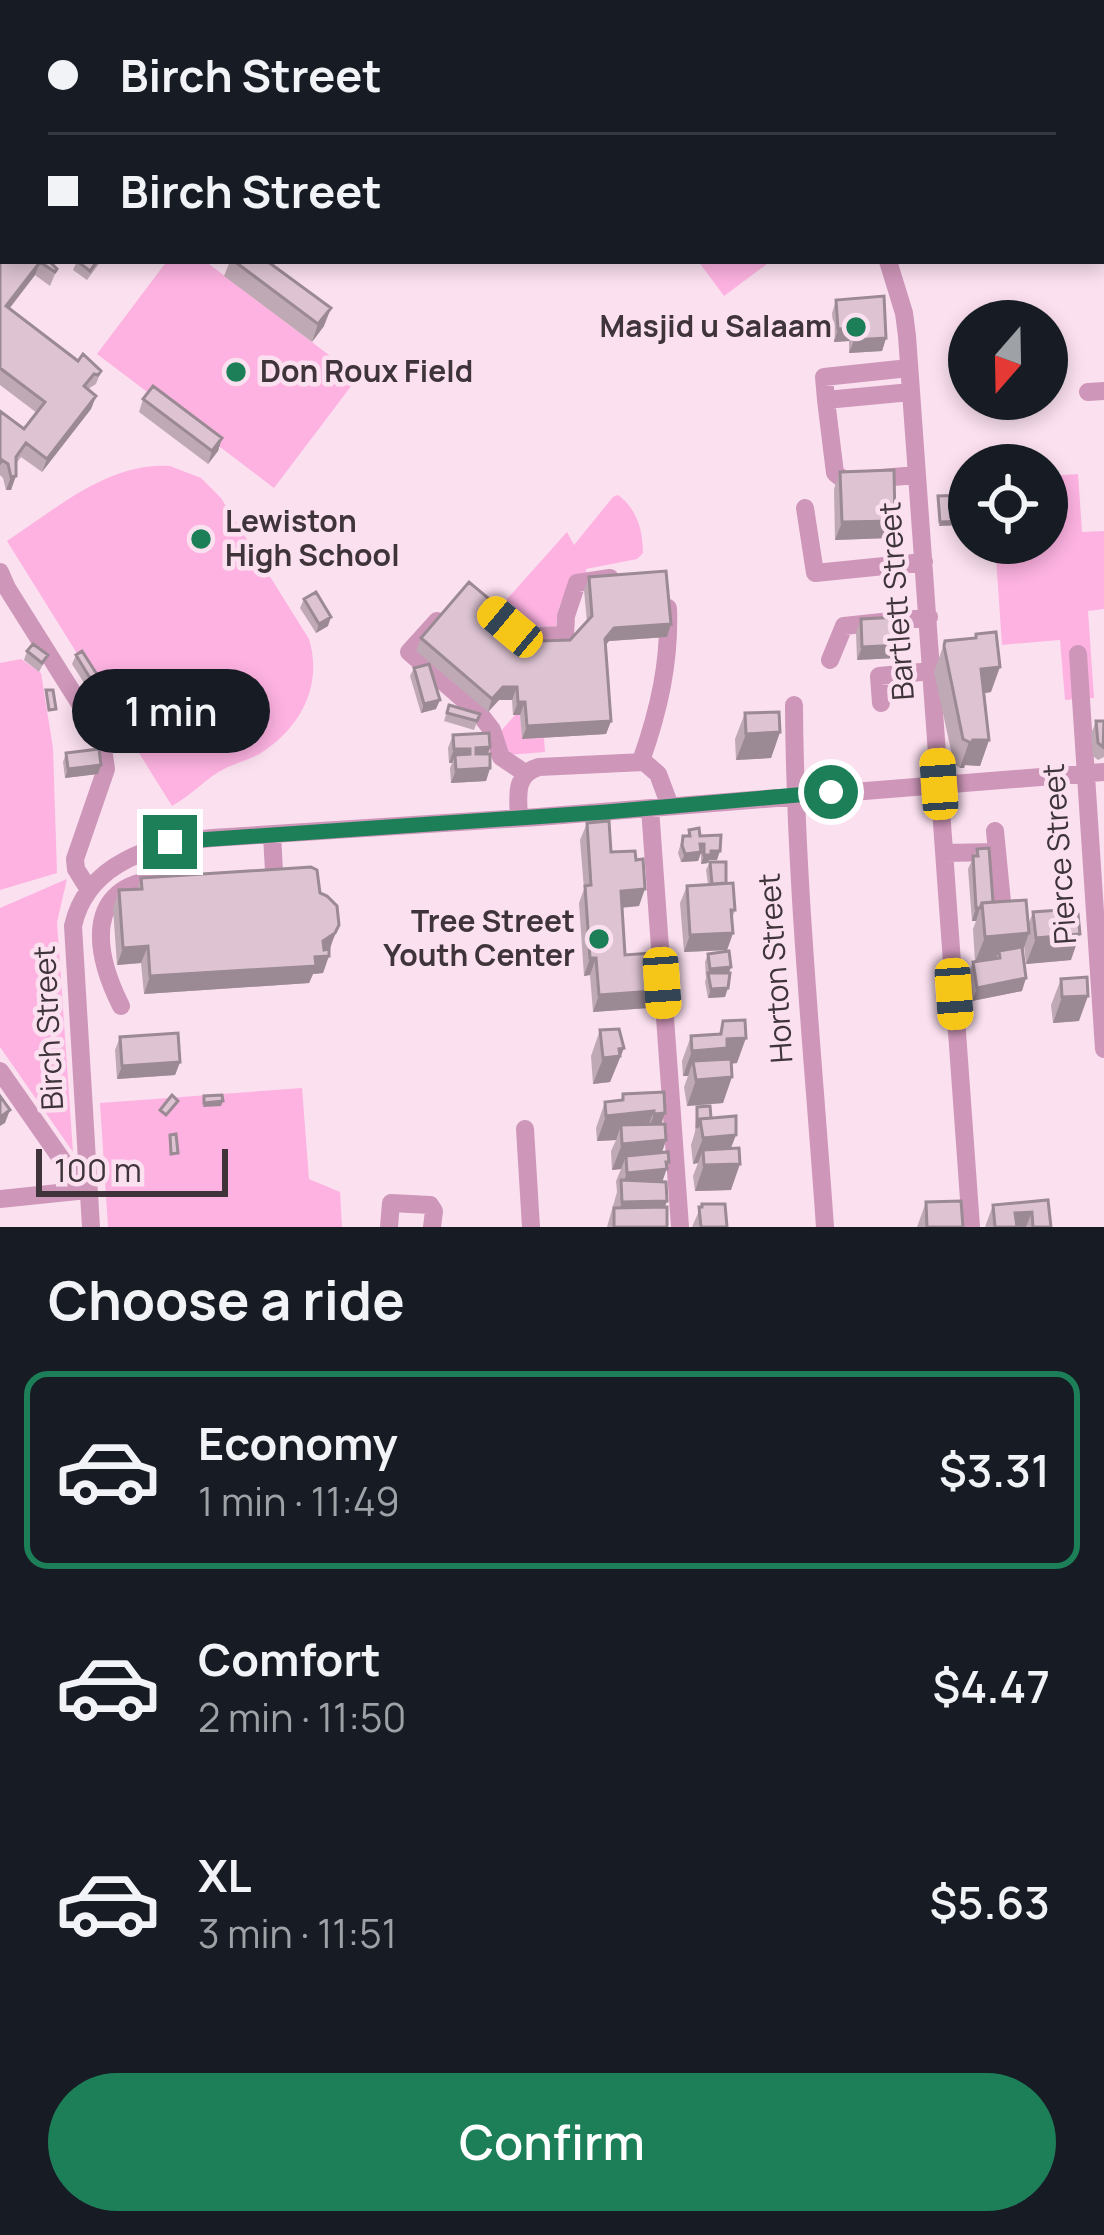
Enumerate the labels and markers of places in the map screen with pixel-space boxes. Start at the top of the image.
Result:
place label: Masjid u Salaam [600,305,832,346]
marker: Masjid u Salaam [843,314,869,340]
place label: Don Roux Field [260,350,473,391]
marker: Don Roux Field [223,359,249,385]
place label: Lewiston High School [225,500,400,575]
marker: Lewiston High School [188,526,214,552]
place label: Tree Street Youth Center [383,900,575,975]
marker: Tree Street Youth Center [586,926,612,952]

